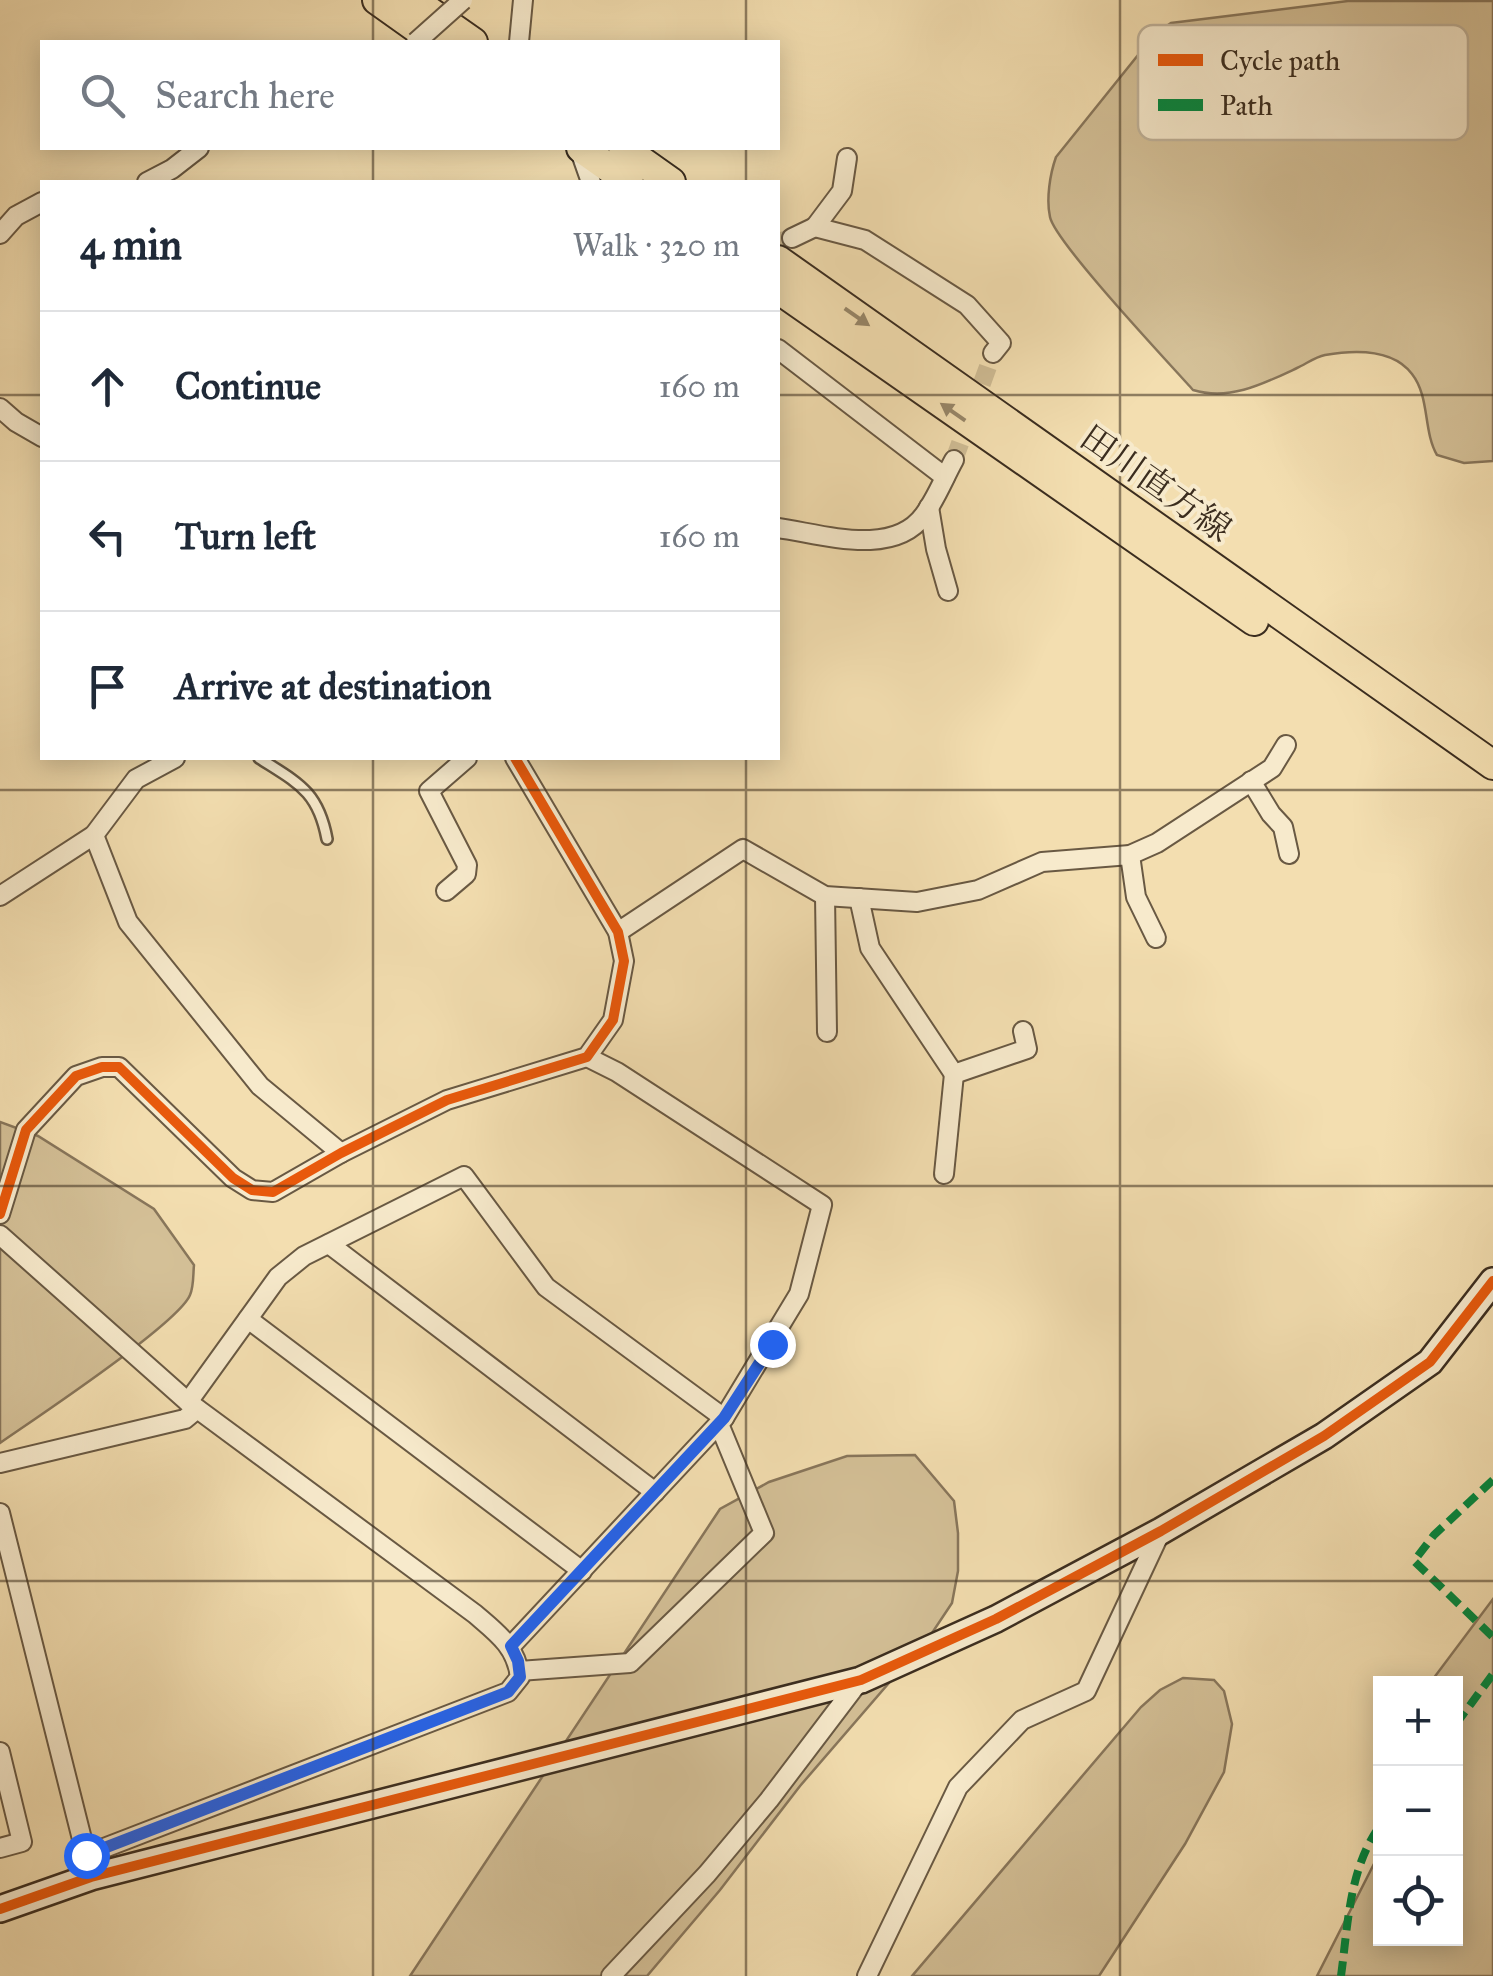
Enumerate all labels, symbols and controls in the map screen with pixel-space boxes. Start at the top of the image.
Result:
legend [1138,25,1468,140]
search box [40,40,780,150]
text: Cycle path [1220,43,1341,78]
icon: search [75,68,130,123]
text: Search here [155,72,335,118]
text: Path [1220,88,1273,123]
text: 4 min [80,219,182,271]
text: Walk · 320 m [572,226,740,265]
one-way arrow [843,307,870,326]
icon: ahead [80,359,135,414]
text: Continue [175,363,321,409]
text: 160 m [659,367,740,406]
one-way arrow [940,403,967,422]
street label: 田川直方線 [1072,416,1240,551]
icon: left [80,509,135,564]
text: Turn left [175,513,316,559]
text: 160 m [659,517,740,556]
icon: arrive [80,659,135,714]
text: Arrive at destination [175,663,492,709]
route end [750,1322,796,1368]
map controls [1373,1676,1463,1946]
button: + [1373,1676,1463,1766]
button: − [1373,1766,1463,1856]
route start [64,1833,110,1879]
button: locate [1373,1856,1463,1946]

